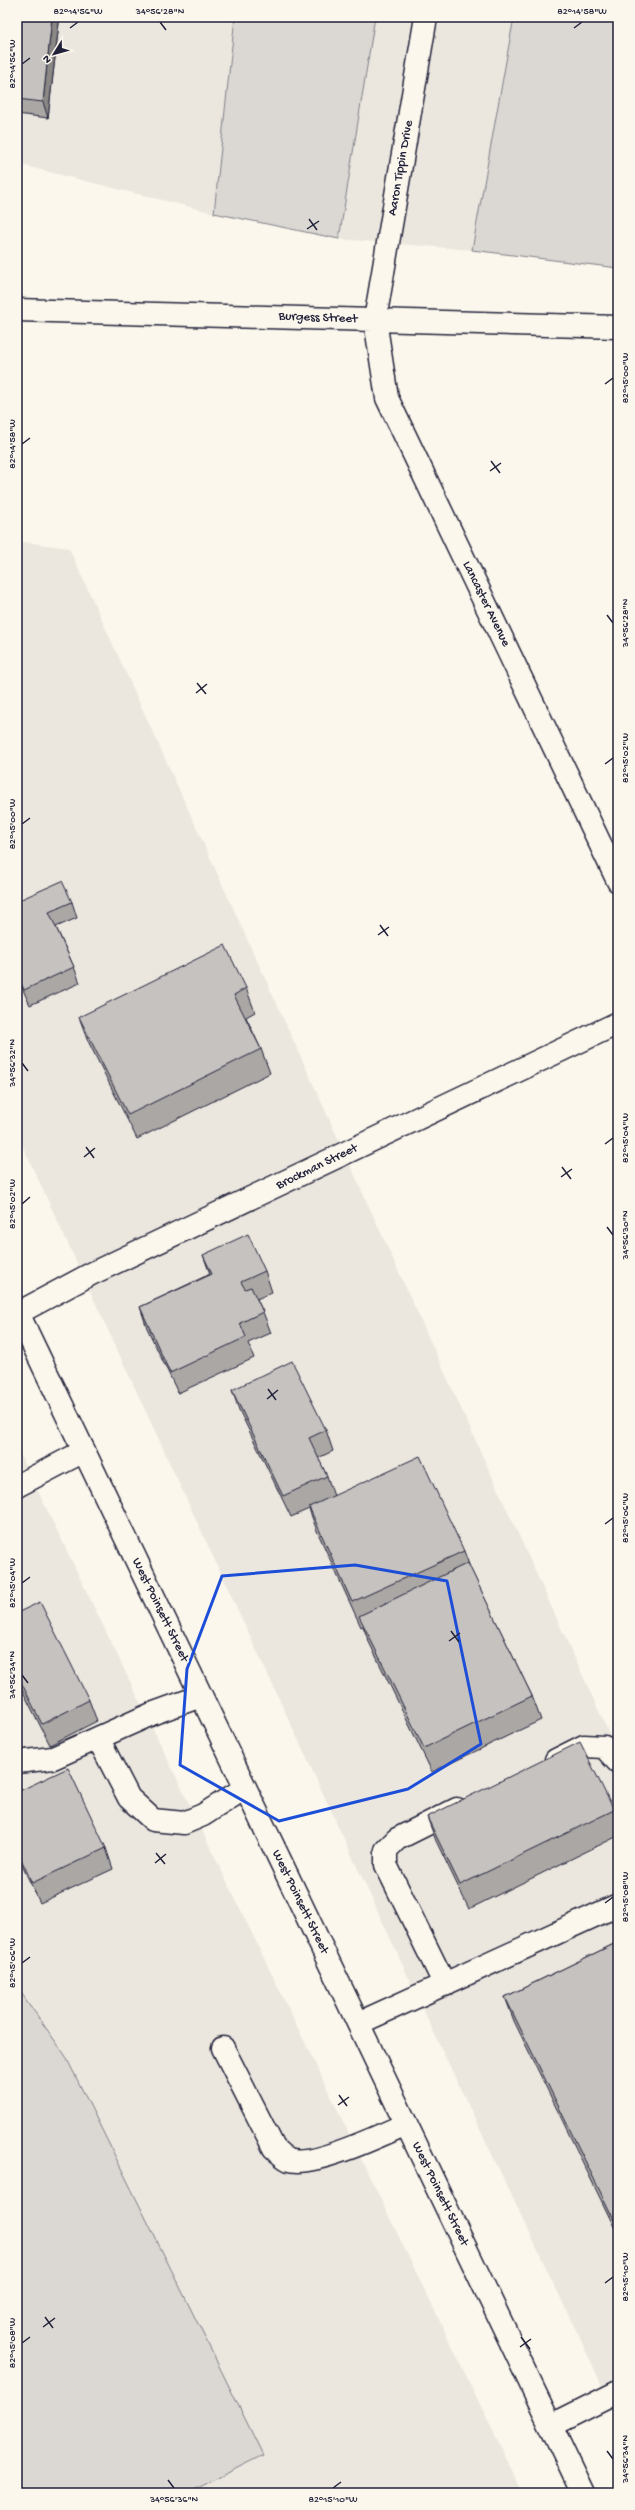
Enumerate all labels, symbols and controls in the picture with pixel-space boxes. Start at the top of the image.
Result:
text: 82°14'56"W [53,6,103,18]
text: 34°56'28"N [135,6,185,18]
text: 82°14'58"W [557,6,607,18]
north arrow [34,34,74,74]
text: 82°14'56"W [7,39,19,89]
text: N [41,52,55,65]
street label: Aaron Tippin Drive [385,119,417,217]
street label: Burgess Street [277,309,359,327]
text: 82°15'00"W [620,352,632,403]
text: 82°14'58"W [7,419,19,469]
street label: Lancaster Avenue [459,559,513,650]
text: 34°56'28"N [620,598,632,648]
text: 82°15'02"W [620,733,632,783]
text: 82°15'00"W [7,798,19,849]
text: 34°56'32"N [7,1038,19,1088]
text: 82°15'04"W [620,1113,632,1163]
street label: Brockman Street [273,1140,362,1194]
text: 82°15'02"W [7,1179,19,1229]
text: 34°56'30"N [620,1210,632,1260]
text: 82°15'06"W [620,1492,632,1543]
street label: West Poinsett Street [128,1556,192,1666]
text: 82°15'04"W [7,1558,19,1608]
text: 34°56'34"N [7,1651,19,1700]
street label: West Poinsett Street [268,1848,332,1958]
text: 82°15'08"W [620,1871,632,1922]
text: 82°15'06"W [7,1937,19,1988]
street label: West Poinsett Street [408,2140,472,2250]
text: 82°15'10"W [620,2252,632,2302]
text: 82°15'08"W [7,2317,19,2368]
text: 34°56'34"N [620,2435,632,2484]
text: 34°56'36"N [149,2494,199,2506]
text: 82°15'10"W [308,2494,358,2506]

